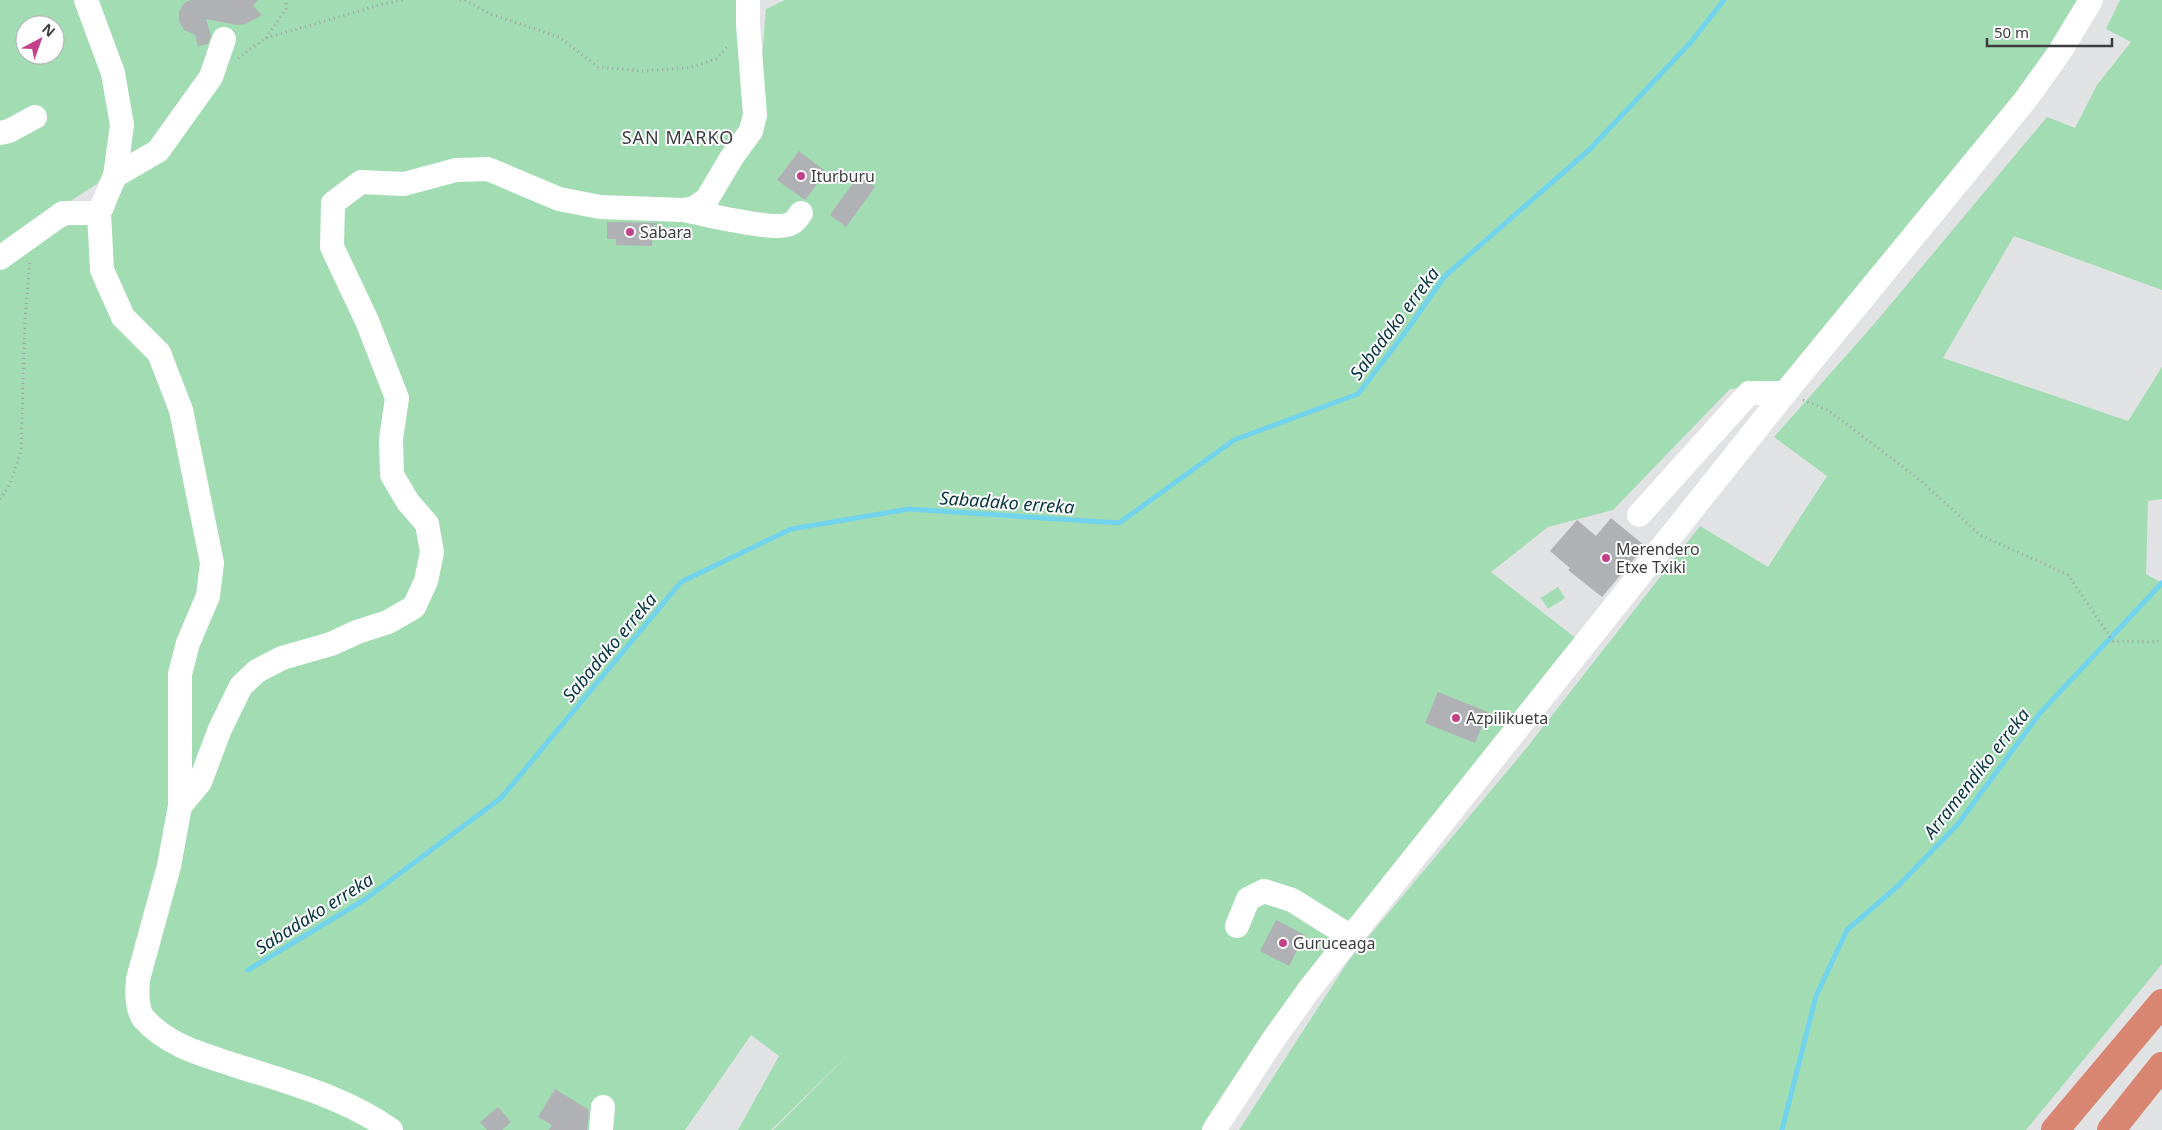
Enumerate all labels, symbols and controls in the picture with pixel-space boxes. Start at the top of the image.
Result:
north arrow [15,15,65,65]
scale bar [1987,15,2112,47]
text: N [38,19,59,41]
text: 50 m [1994,22,2029,42]
district label: SAN MARKO [622,125,734,149]
place label: Iturburu [811,165,875,187]
marker: Iturburu [795,170,807,182]
place label: Sabara [640,221,692,243]
marker: Sabara [624,226,636,238]
water label: Sabadako erreka [1344,262,1444,384]
water label: Sabadako erreka [939,485,1075,519]
place label: Merendero Etxe Txiki [1616,538,1700,578]
marker: Merendero Etxe Txiki [1600,552,1612,564]
water label: Sabadako erreka [556,588,662,706]
water label: Arramendiko erreka [1916,703,2034,845]
place label: Azpilikueta [1466,707,1548,729]
marker: Azpilikueta [1450,712,1462,724]
water label: Sabadako erreka [250,867,378,959]
place label: Guruceaga [1293,932,1376,954]
marker: Guruceaga [1277,937,1289,949]

